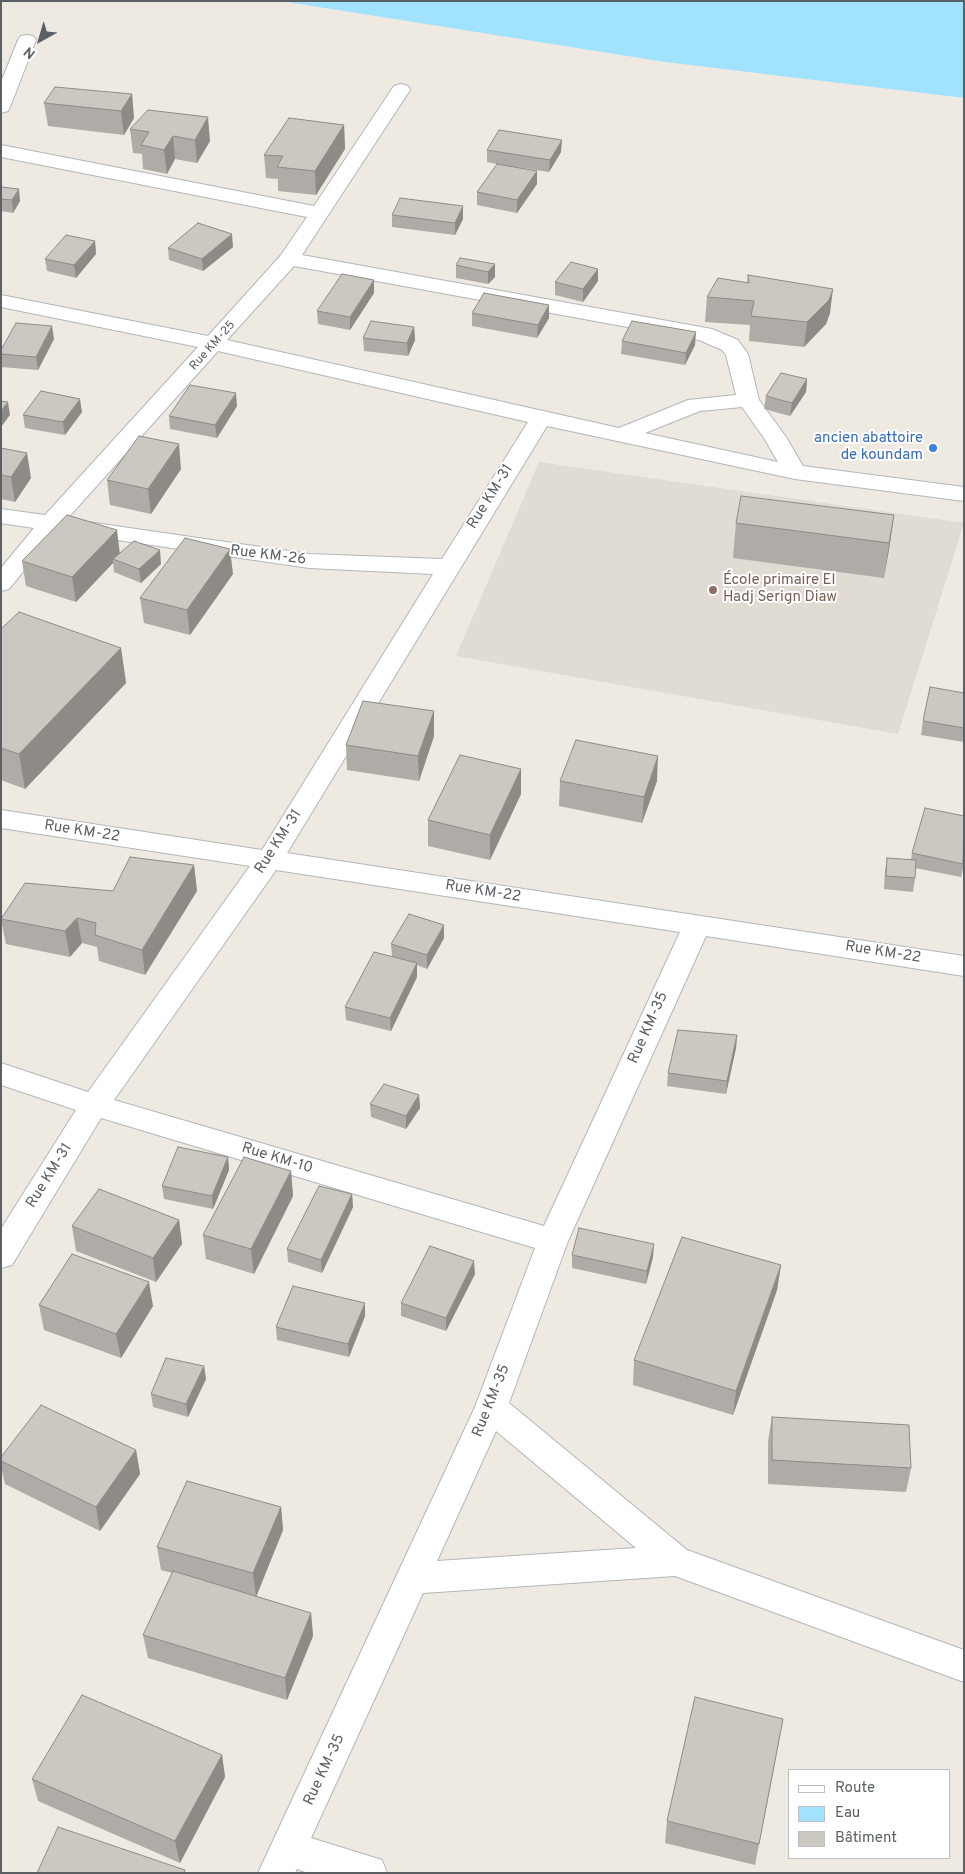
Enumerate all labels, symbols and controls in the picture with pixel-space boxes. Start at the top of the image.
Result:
north arrow [15,15,65,65]
text: N [21,42,40,62]
street label: Rue KM-25 [187,318,239,374]
place label: ancien abattoire de koundam [814,430,923,465]
marker: ancien abattoire de koundam [927,442,939,454]
street label: Rue KM-31 [464,461,518,533]
street label: Rue KM-26 [229,542,307,570]
place label: École primaire El Hadj Serign Diaw [723,572,837,607]
marker: École primaire El Hadj Serign Diaw [707,584,719,596]
street label: Rue KM-31 [252,807,306,877]
street label: Rue KM-22 [43,817,121,847]
street label: Rue KM-22 [444,877,522,907]
street label: Rue KM-22 [844,938,922,968]
street label: Rue KM-35 [625,989,673,1067]
street label: Rue KM-31 [23,1140,77,1212]
street label: Rue KM-10 [239,1140,315,1178]
street label: Rue KM-35 [469,1362,515,1440]
street label: Rue KM-35 [301,1731,349,1809]
legend [788,1769,950,1859]
text: Route [835,1779,875,1798]
text: Eau [835,1804,860,1823]
text: Bâtiment [835,1829,897,1848]

